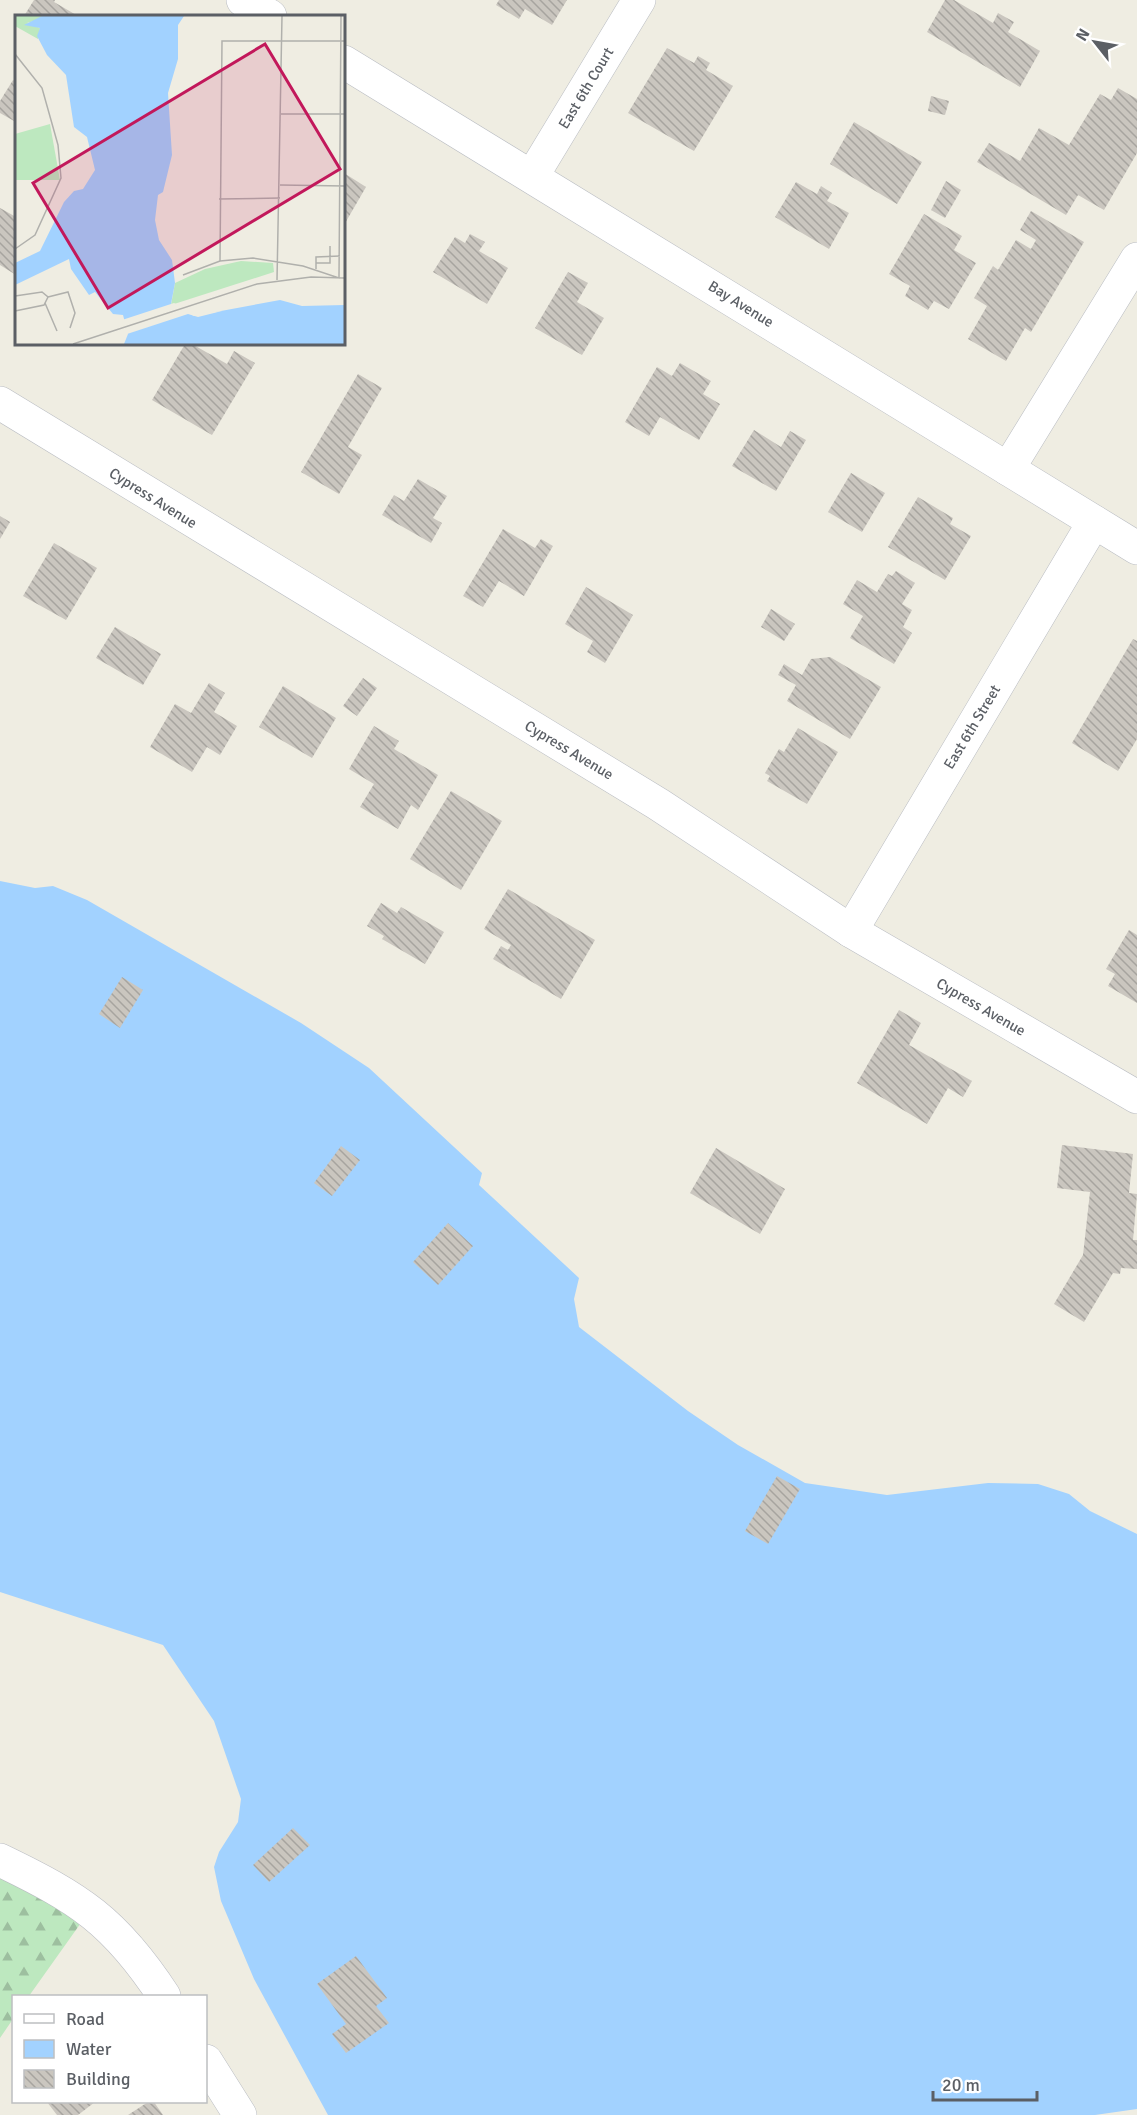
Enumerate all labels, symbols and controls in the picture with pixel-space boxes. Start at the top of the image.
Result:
north arrow [1065,12,1125,72]
inset map [15,15,345,345]
text: N [1072,25,1094,45]
street label: East 6th Court [555,44,617,132]
street label: Bay Avenue [705,277,777,331]
street label: Cypress Avenue [106,464,200,532]
street label: East 6th Street [940,682,1004,772]
street label: Cypress Avenue [521,717,617,783]
street label: Cypress Avenue [933,974,1029,1040]
legend [12,1995,207,2103]
text: Road [66,2008,105,2030]
text: Water [66,2038,112,2060]
scale bar [933,2064,1036,2102]
text: Building [66,2068,130,2090]
text: 20 m [942,2074,980,2096]

